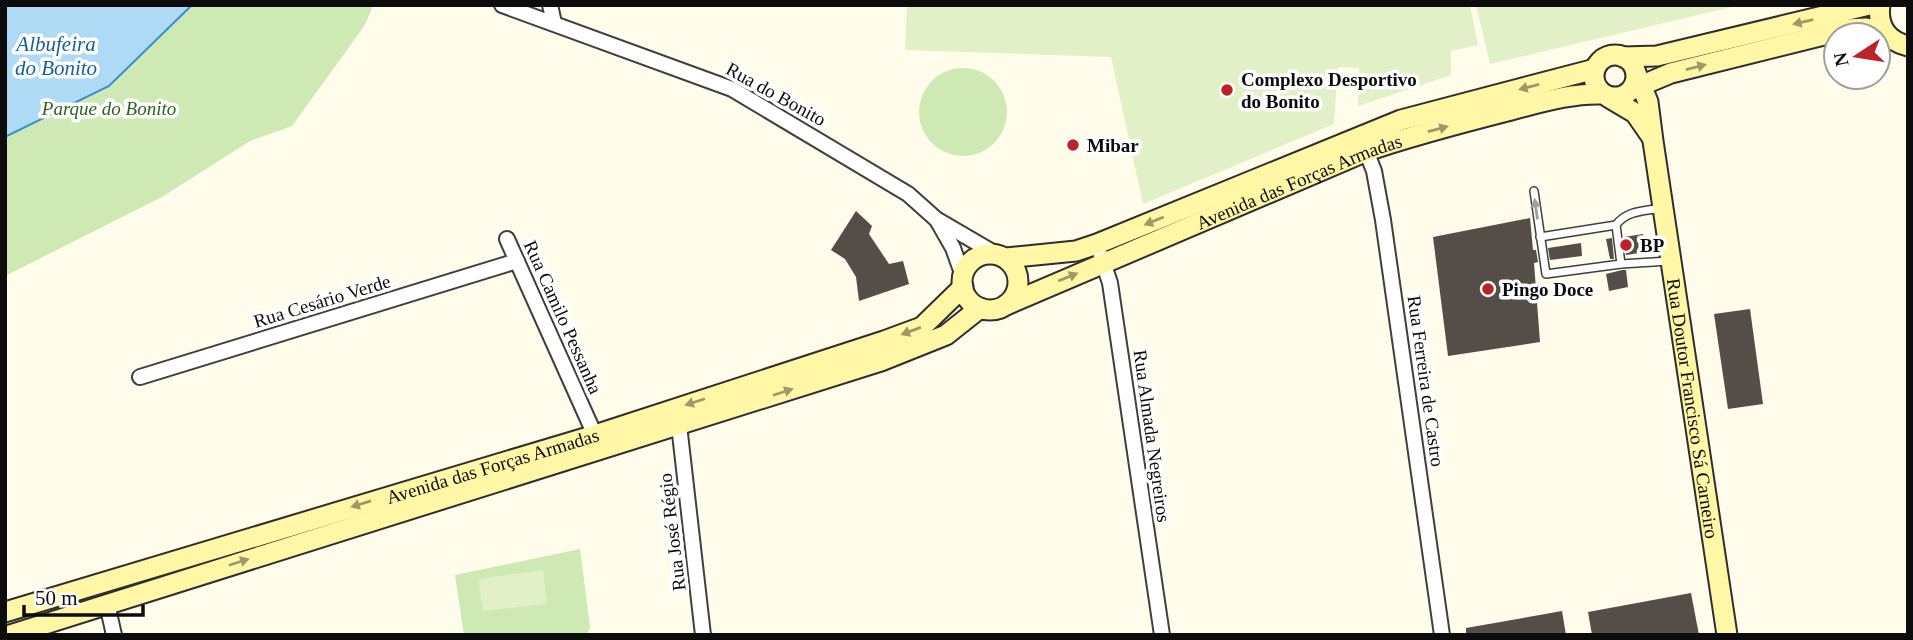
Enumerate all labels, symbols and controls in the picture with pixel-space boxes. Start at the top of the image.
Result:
one-way arrow [1792,16,1814,27]
north arrow [1822,21,1892,91]
water label: Albufeira do Bonito [14,32,97,80]
text: N [1829,50,1853,68]
street label: Rua do Bonito [722,58,830,130]
one-way arrow [1685,61,1707,72]
place label: Complexo Desportivo do Bonito [1241,69,1417,112]
marker: Complexo Desportivo do Bonito [1219,82,1235,98]
one-way arrow [1518,82,1540,93]
park label: Parque do Bonito [41,98,176,119]
one-way arrow [1428,123,1449,133]
street label: Avenida das Forças Armadas [1193,130,1404,233]
place label: Mibar [1087,135,1139,156]
marker: Mibar [1065,137,1081,153]
one-way arrow [1531,198,1542,220]
one-way arrow [1144,215,1164,227]
place label: BP [1640,235,1665,256]
street label: Rua Camilo Pessanha [520,237,607,397]
marker: BP [1618,237,1634,253]
street label: Rua Cesário Verde [251,270,393,332]
one-way arrow [1058,272,1079,283]
street label: Rua Doutor Francisco Sá Carneiro [1663,277,1723,540]
place label: Pingo Doce [1502,279,1593,300]
marker: Pingo Doce [1480,281,1496,297]
street label: Rua Ferreira de Castro [1404,294,1448,468]
one-way arrow [901,325,922,336]
street label: Rua Almada Negreiros [1129,348,1175,524]
one-way arrow [773,386,794,397]
one-way arrow [685,397,706,408]
street label: Avenida das Forças Armadas [384,424,601,508]
street label: Rua José Régio [654,472,690,592]
one-way arrow [350,500,371,510]
one-way arrow [228,557,249,567]
scale bar [24,574,144,618]
text: 50 m [35,586,78,610]

